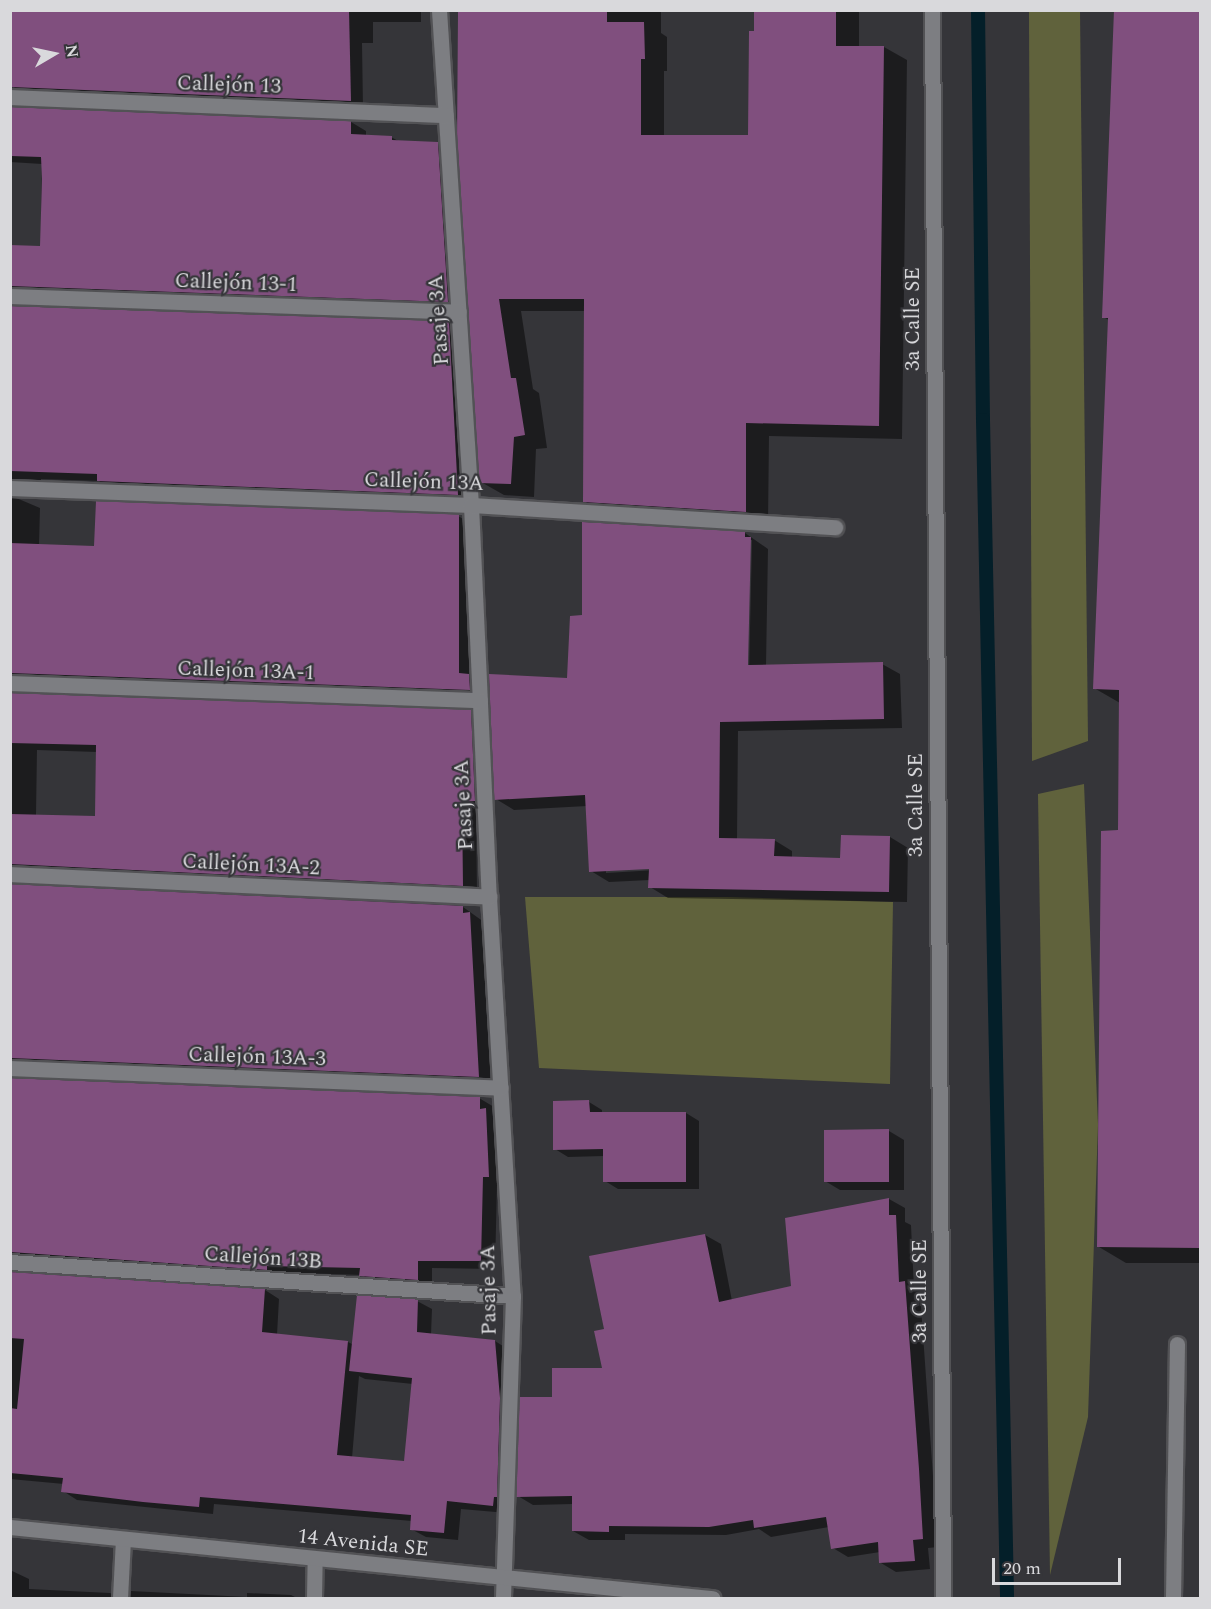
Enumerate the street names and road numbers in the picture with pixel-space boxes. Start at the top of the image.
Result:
street label: Callejón 13 [176,71,282,99]
street label: 3a Calle SE [900,267,926,371]
street label: Callejón 13-1 [174,268,298,298]
street label: Pasaje 3A [423,274,455,366]
street label: Callejón 13A [364,467,484,497]
street label: Callejón 13A-1 [177,656,315,686]
street label: 3a Calle SE [903,753,929,857]
street label: Pasaje 3A [449,759,479,851]
street label: Callejón 13A-2 [182,849,320,881]
street label: Callejón 13A-3 [188,1042,326,1072]
street label: 3a Calle SE [907,1239,933,1343]
street label: Callejón 13B [203,1241,323,1275]
street label: Pasaje 3A [476,1244,502,1336]
street label: 14 Avenida SE [296,1524,430,1562]

